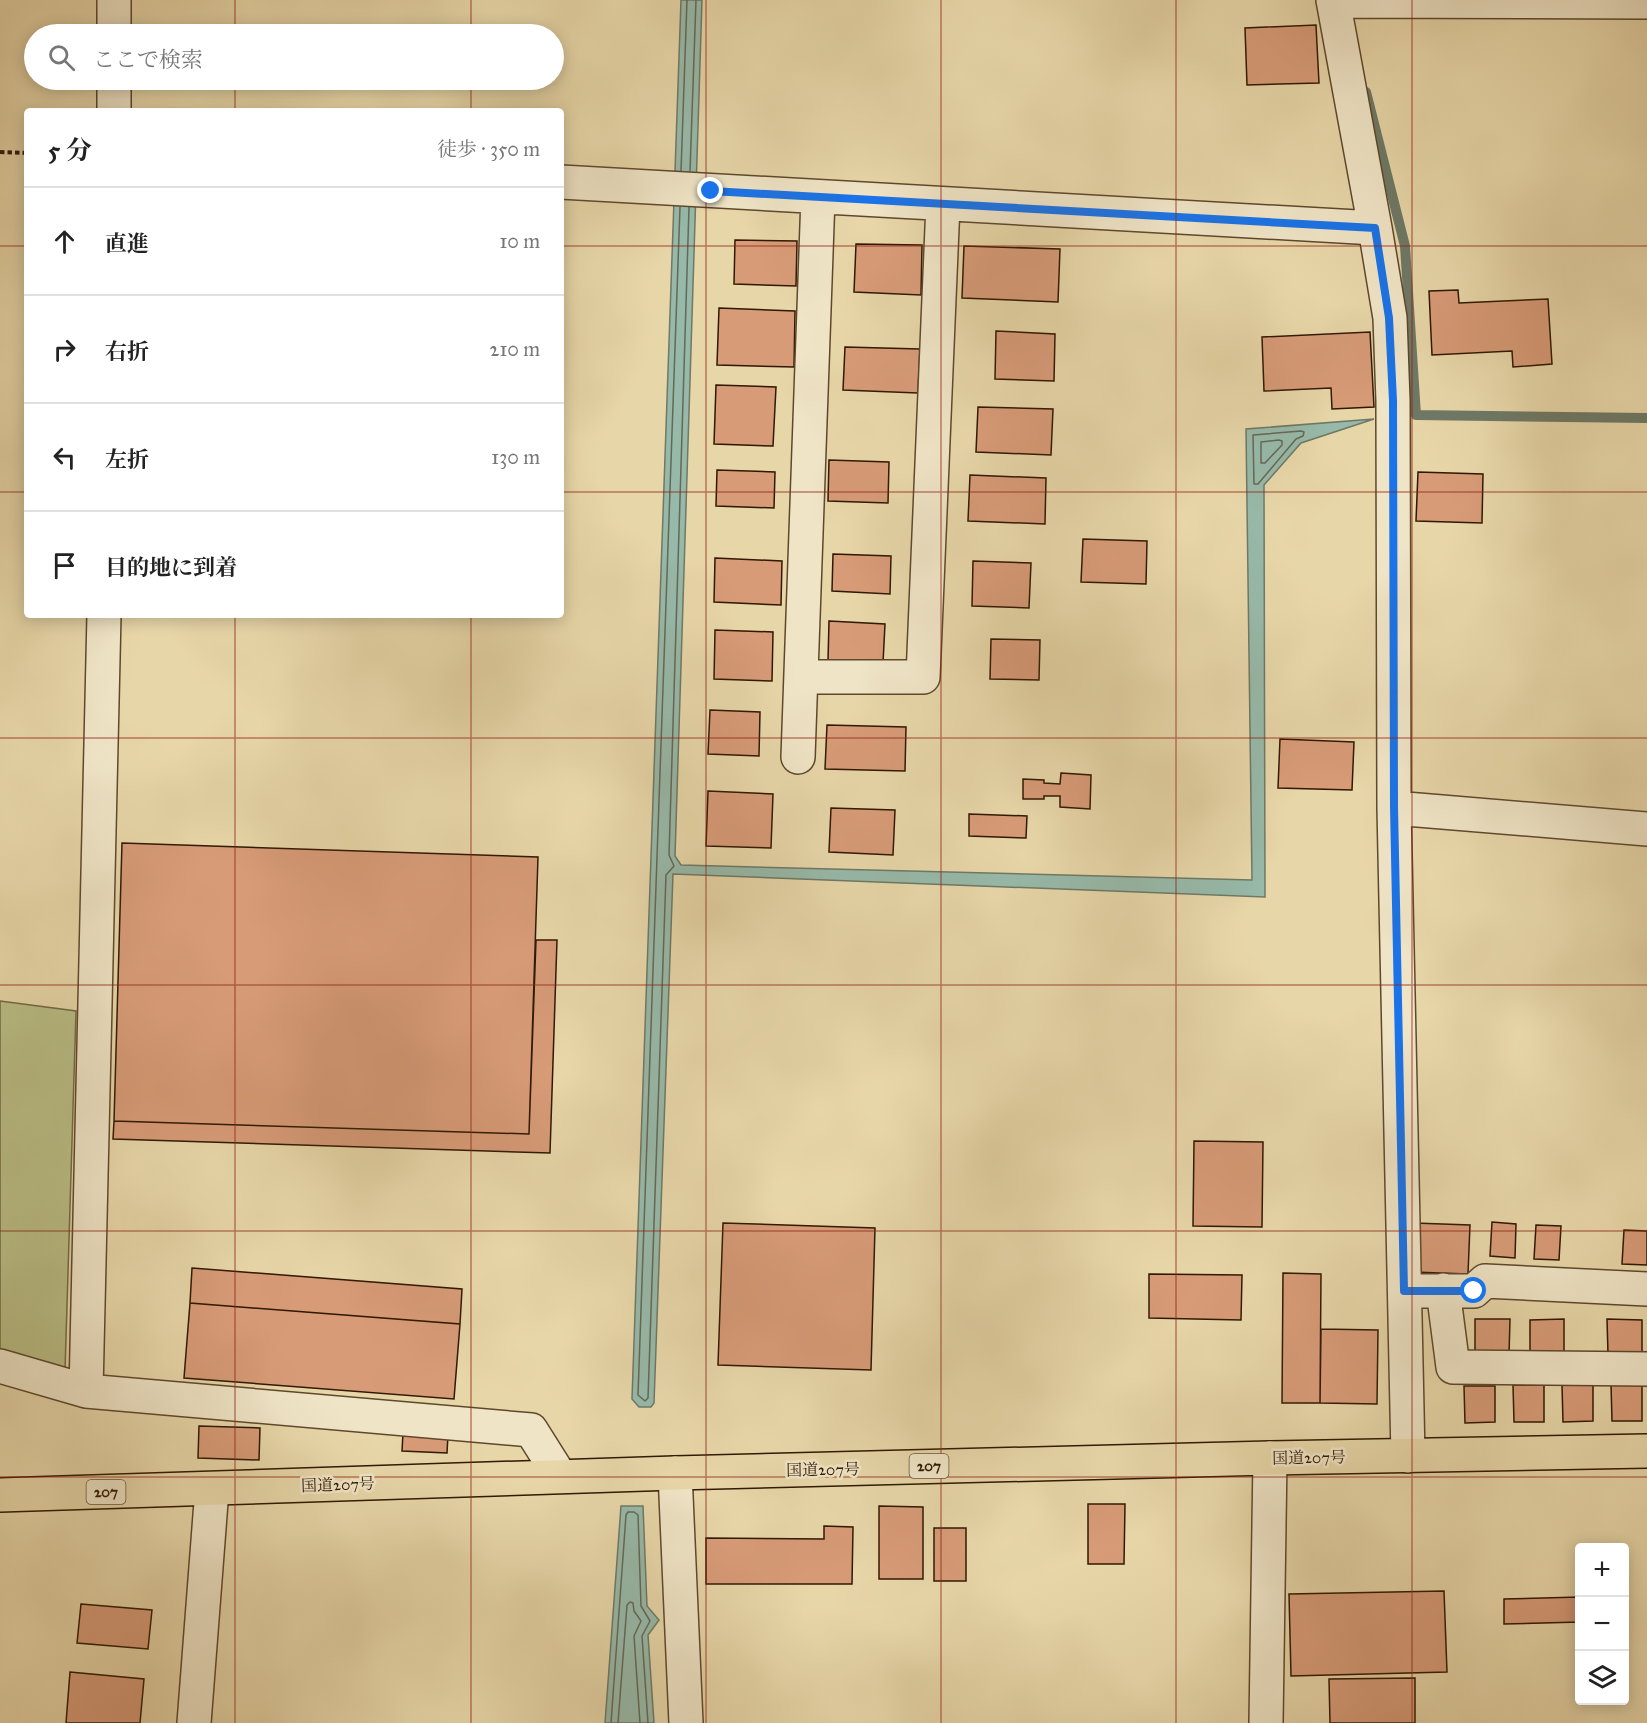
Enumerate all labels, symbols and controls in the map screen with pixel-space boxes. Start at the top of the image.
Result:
search box [24,24,564,90]
icon: search [45,41,78,74]
text: ここで検索 [93,46,203,73]
text: 5 分 [48,134,92,166]
text: 徒歩 · 350 m [437,137,540,161]
route end [697,177,723,203]
icon: ahead [48,225,81,258]
text: 10 m [499,229,540,253]
text: 直進 [105,230,149,257]
icon: right [48,333,81,366]
text: 210 m [490,337,540,361]
text: 右折 [105,338,149,365]
icon: left [48,441,81,474]
text: 130 m [491,445,540,469]
text: 左折 [105,446,149,473]
icon: arrive [48,549,81,582]
text: 目的地に到着 [105,554,237,581]
route start [1460,1277,1486,1303]
street label: 国道207号 [1272,1447,1346,1468]
road number: 207 [910,1454,948,1478]
street label: 国道207号 [786,1459,860,1480]
street label: 国道207号 [301,1474,375,1495]
road number: 207 [86,1480,126,1504]
map controls [1575,1543,1629,1705]
button: + [1575,1543,1629,1597]
button: − [1575,1597,1629,1651]
button: layers [1575,1651,1629,1705]

